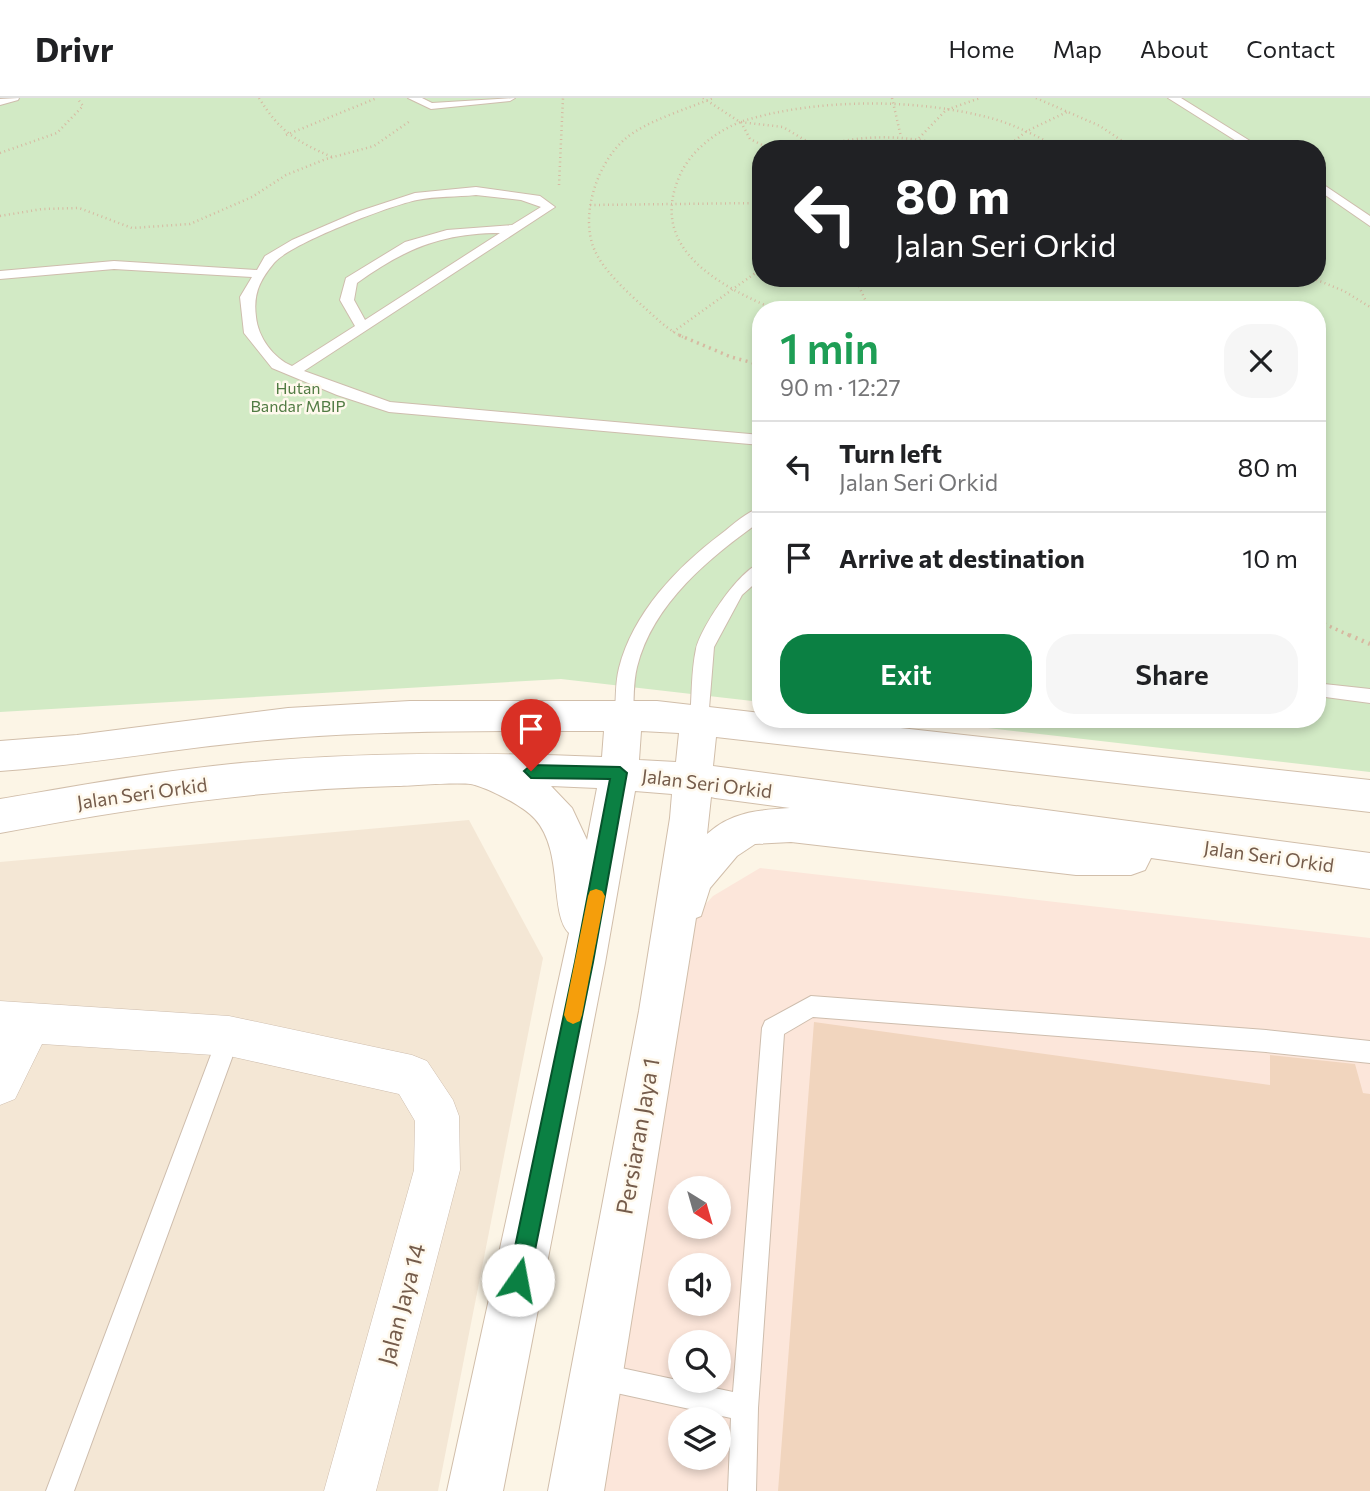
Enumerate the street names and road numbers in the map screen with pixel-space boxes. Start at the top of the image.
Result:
street label: Jalan Seri Orkid [640,764,774,802]
street label: Jalan Seri Orkid [75,772,209,814]
street label: Jalan Seri Orkid [1202,835,1336,877]
street label: Persiaran Jaya 1 [609,1056,665,1216]
street label: Jalan Jaya 14 [371,1240,431,1368]

